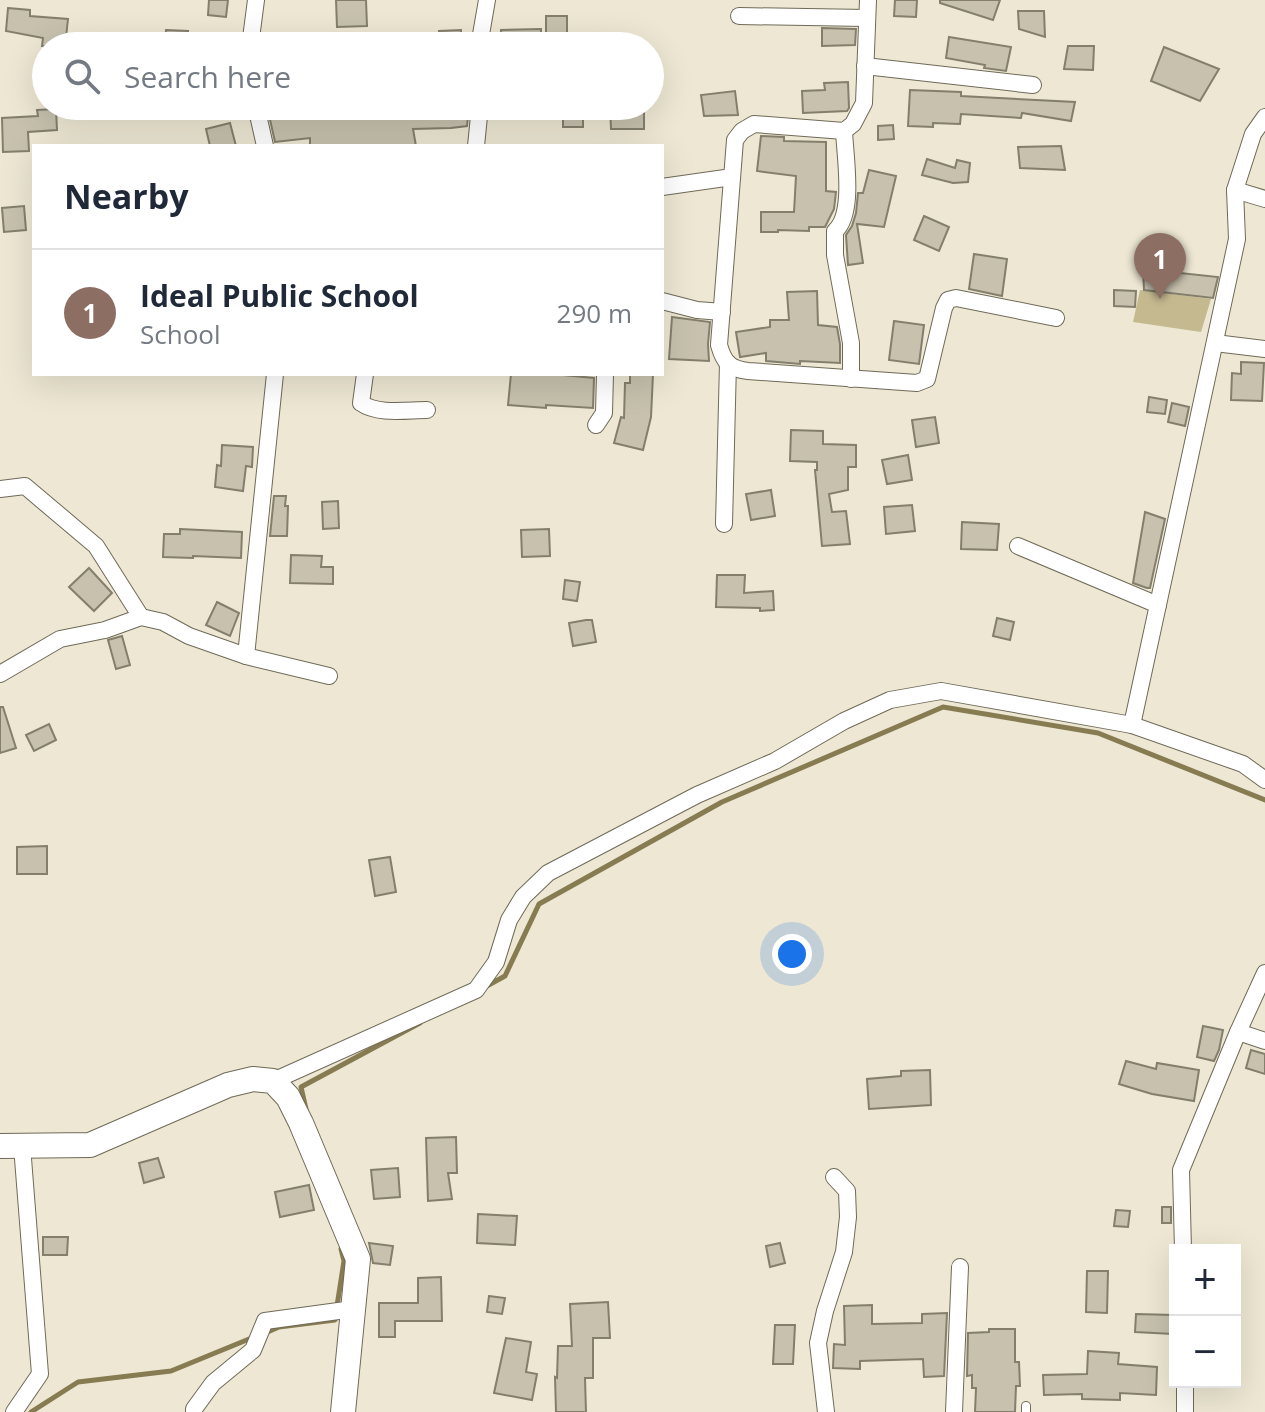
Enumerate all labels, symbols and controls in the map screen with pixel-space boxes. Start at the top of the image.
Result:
search box [32,32,664,120]
icon: search [60,54,104,98]
text: Search here [124,56,291,97]
text: Nearby [64,173,189,219]
pin: 1 [1134,233,1186,299]
text: Ideal Public School [140,275,419,316]
text: 1 [83,295,97,331]
text: 290 m [557,295,632,331]
text: School [140,316,221,352]
your location [772,934,812,974]
map controls [1169,1244,1241,1388]
button: + [1169,1244,1241,1316]
button: − [1169,1316,1241,1388]

